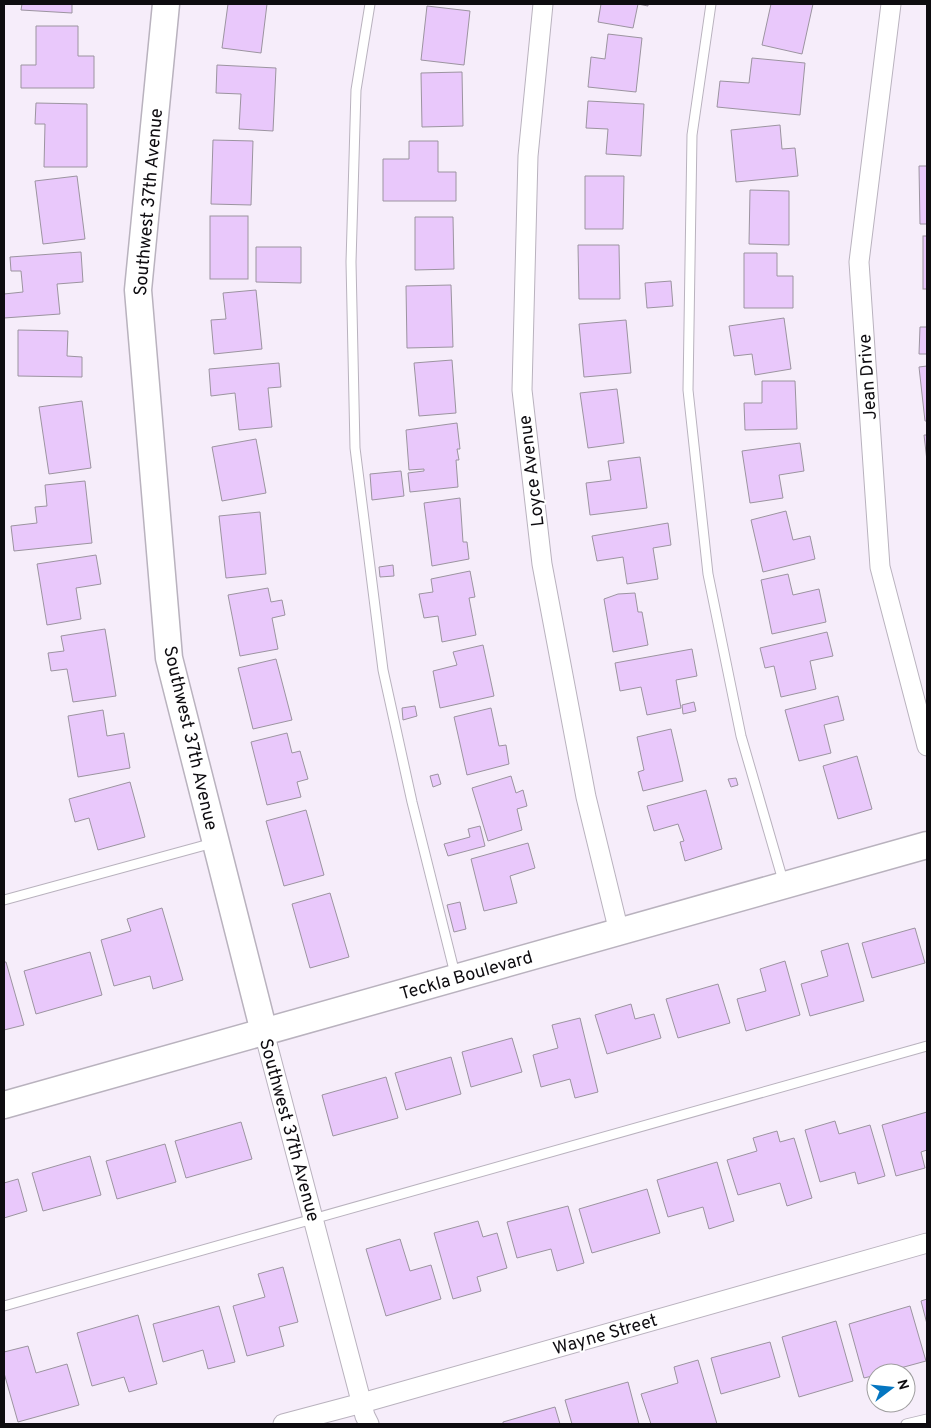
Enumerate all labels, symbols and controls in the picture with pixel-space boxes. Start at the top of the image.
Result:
street label: Southwest 37th Avenue [130,107,169,297]
street label: Jean Drive [854,333,883,421]
street label: Loyce Avenue [514,414,551,528]
street label: Southwest 37th Avenue [157,644,222,833]
street label: Teckla Boulevard [397,946,536,1006]
street label: Southwest 37th Avenue [253,1036,324,1224]
street label: Wayne Street [550,1310,660,1361]
north arrow [866,1363,916,1413]
text: N [892,1378,912,1392]

